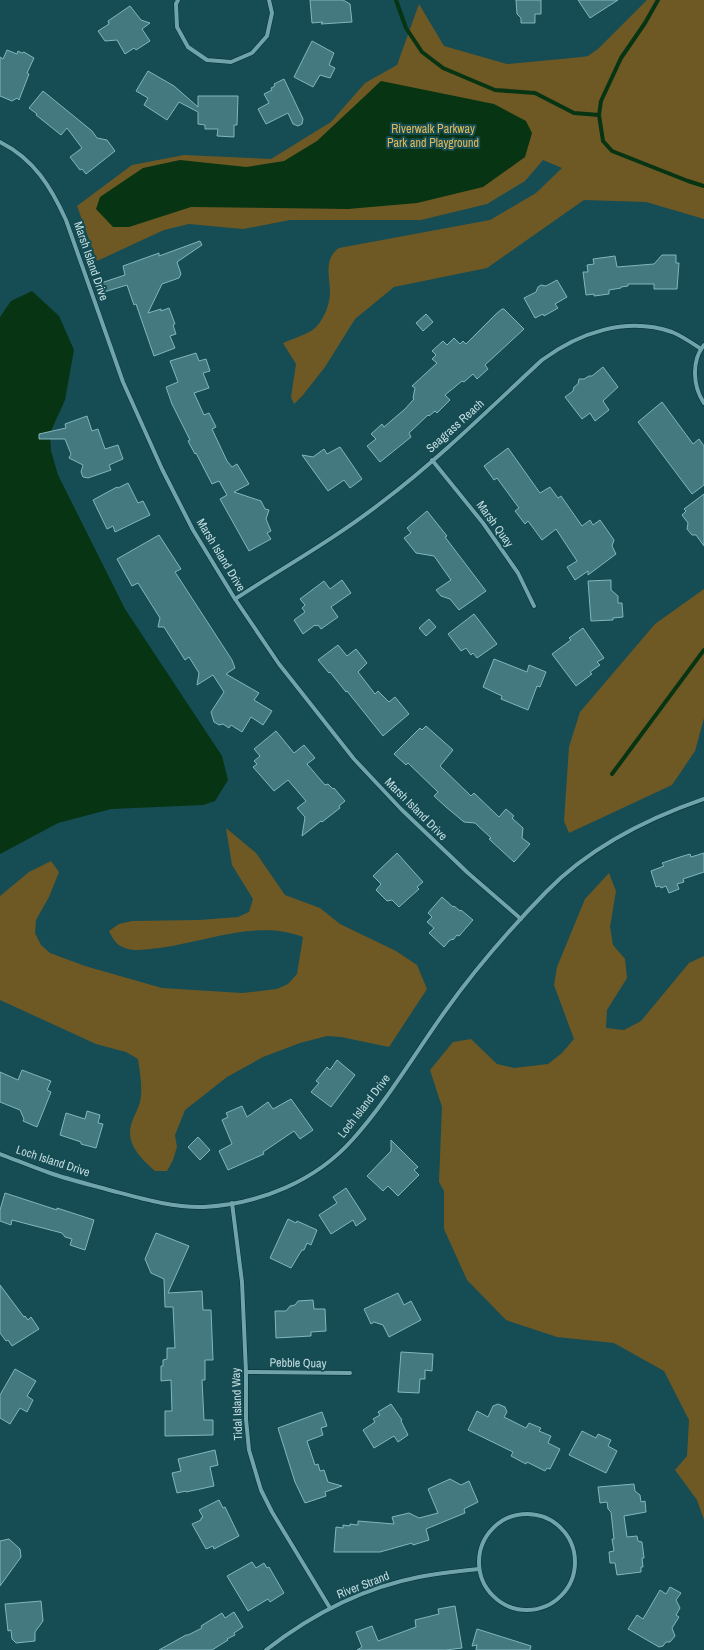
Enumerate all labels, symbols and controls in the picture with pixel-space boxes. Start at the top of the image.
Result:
park label: Riverwalk Parkway Park and Playground [387,121,479,151]
street label: Marsh Island Drive [70,219,112,303]
street label: Seagrass Reach [423,396,487,456]
street label: Marsh Quay [473,498,517,550]
street label: Marsh Island Drive [193,515,249,595]
street label: Marsh Island Drive [381,774,451,844]
street label: Loch Island Drive [334,1071,394,1141]
street label: Loch Island Drive [14,1142,92,1180]
street label: Pebble Quay [269,1355,327,1371]
street label: Tidal Island Way [228,1367,246,1441]
street label: River Strand [334,1568,392,1602]

